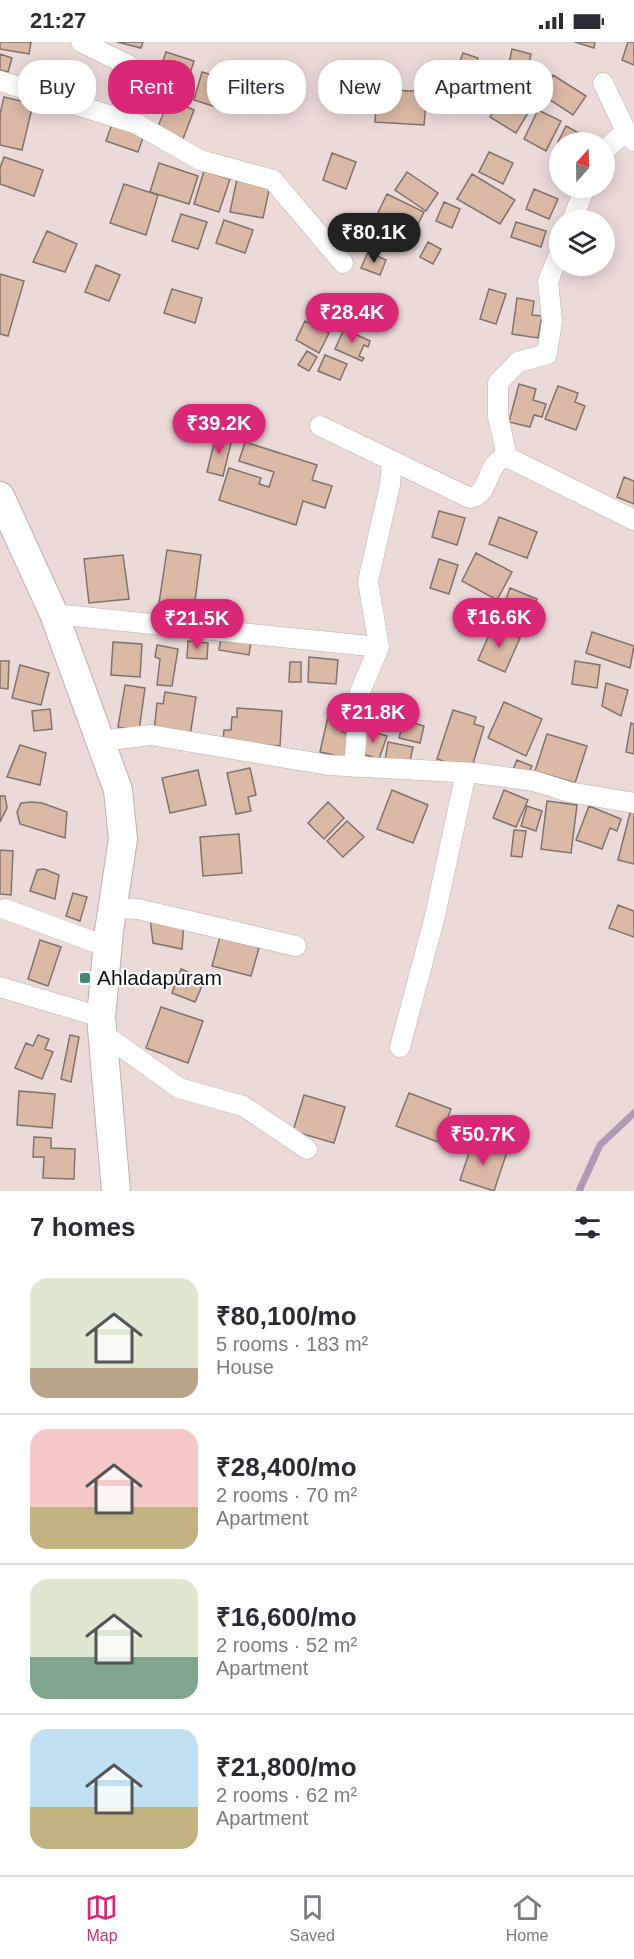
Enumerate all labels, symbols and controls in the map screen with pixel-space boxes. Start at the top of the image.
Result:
text: 21:27 [30,8,86,33]
chip: Buy [18,60,96,114]
chip: Rent [108,60,195,114]
chip: Filters [207,60,306,114]
chip: New [318,60,402,114]
chip: Apartment [414,60,553,114]
north arrow [549,132,615,198]
map controls [549,132,615,276]
button: layers [549,210,615,276]
pin: ₹80.1K [325,213,423,264]
text: ₹80.1K [342,221,406,243]
pin: ₹28.4K [303,293,401,344]
text: ₹28.4K [320,301,384,323]
pin: ₹39.2K [170,404,268,455]
text: ₹39.2K [187,412,251,434]
pin: ₹16.6K [450,598,548,649]
pin: ₹21.5K [148,599,246,650]
text: ₹16.6K [467,606,531,628]
text: ₹21.5K [165,607,229,629]
pin: ₹21.8K [324,693,422,744]
text: ₹21.8K [341,701,405,723]
place label: Ahladapuram [97,966,222,989]
marker: Ahladapuram [78,971,92,985]
pin: ₹50.7K [434,1115,532,1166]
text: ₹50.7K [451,1123,515,1145]
icon: filters [571,1211,604,1244]
text: 7 homes [30,1212,136,1242]
text: ₹80,100/mo [216,1301,357,1331]
icon: home [78,1302,150,1374]
text: 5 rooms · 183 m² [216,1333,368,1355]
text: House [216,1356,274,1378]
text: ₹28,400/mo [216,1452,357,1482]
icon: home [78,1453,150,1525]
text: 2 rooms · 70 m² [216,1484,357,1506]
text: Apartment [216,1507,308,1529]
text: ₹16,600/mo [216,1602,357,1632]
icon: home [78,1603,150,1675]
text: 2 rooms · 52 m² [216,1634,357,1656]
text: Apartment [216,1657,308,1679]
text: ₹21,800/mo [216,1752,357,1782]
icon: home [78,1753,150,1825]
text: 2 rooms · 62 m² [216,1784,357,1806]
text: Apartment [216,1807,308,1829]
tab: Map [85,1891,118,1945]
tab: Saved [289,1891,335,1945]
tab: Home [506,1891,548,1945]

